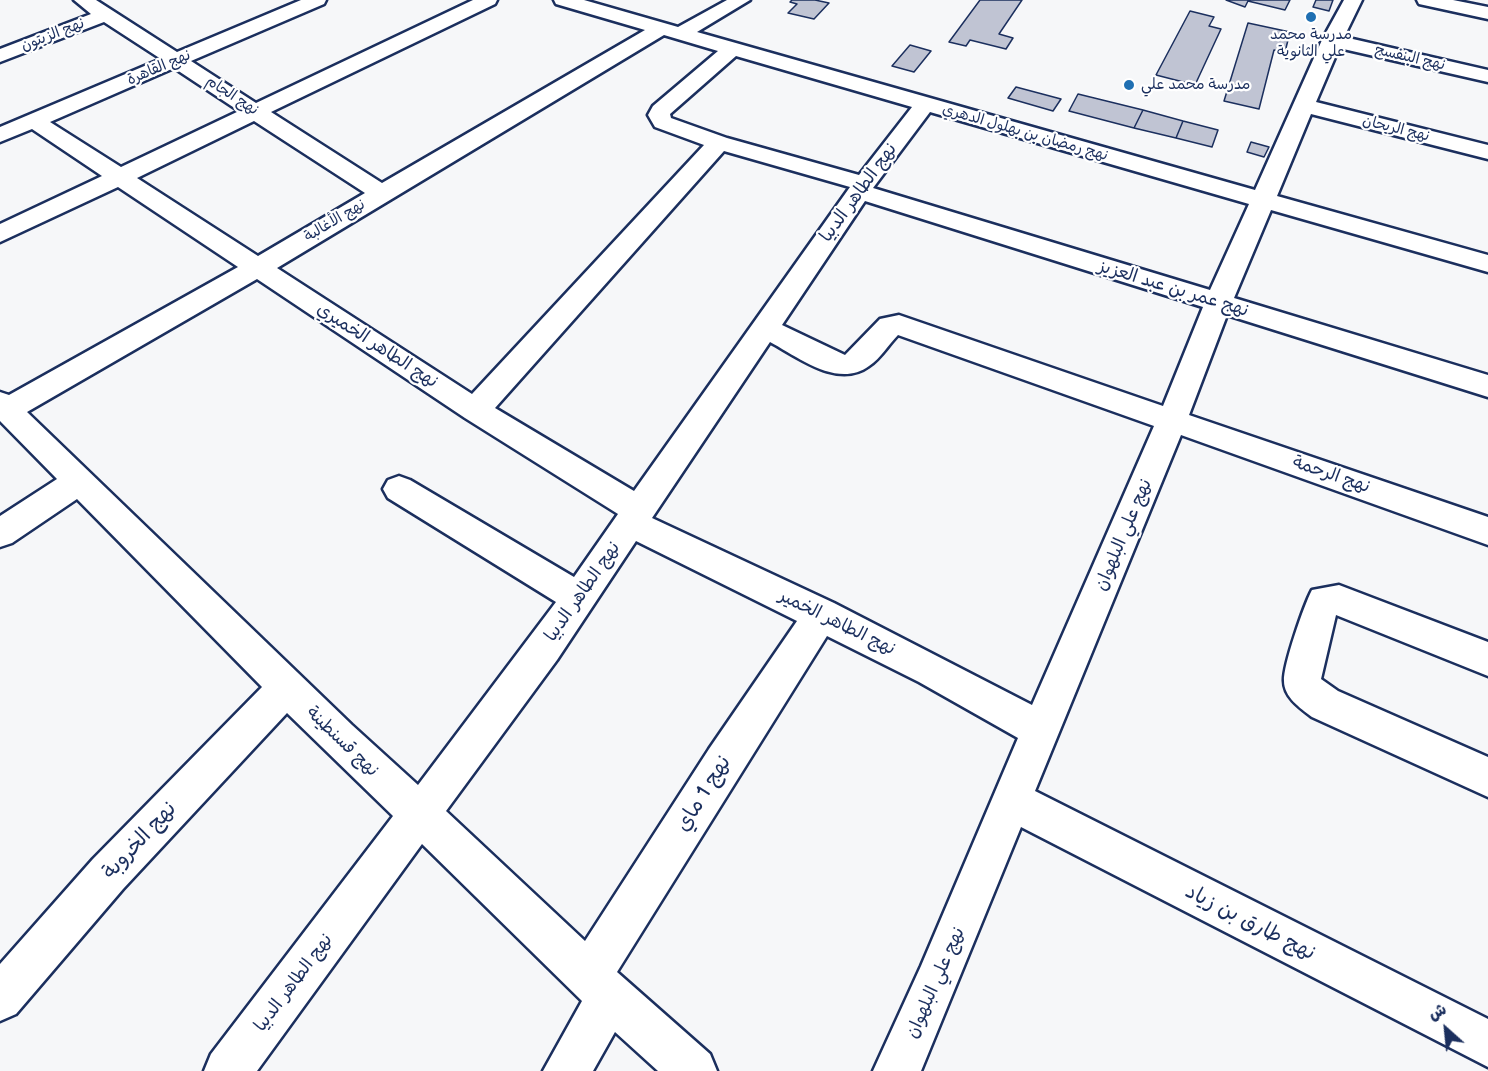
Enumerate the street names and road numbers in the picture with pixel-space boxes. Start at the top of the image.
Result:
street label: نهج الزيتون [19,15,87,55]
street label: نهج البنفسج [1373,41,1447,75]
street label: نهج القاهرة [124,47,194,89]
street label: نهج الجام [202,72,262,120]
street label: نهج رمضان بن بهلول الدهري [940,101,1110,165]
street label: نهج الريحان [1361,112,1431,146]
street label: نهج الطاهر الدبيا [816,139,902,247]
street label: نهج الأغالبة [301,196,369,246]
street label: نهج عمر بن عبد العزيز [1095,256,1251,322]
street label: نهج الطاهر الخميري [312,299,442,393]
street label: نهج الرحمة [1289,452,1373,498]
street label: نهج علي البلهوان [1091,476,1157,594]
street label: نهج الطاهر الدبيا [541,538,625,646]
street label: نهج الطاهر الخمير [775,586,899,660]
street label: نهج قسنطينة [301,702,383,782]
street label: نهج 1 ماي [671,751,737,837]
street label: نهج الخروبة [98,797,182,885]
street label: نهج طارق بن زياد [1181,879,1319,967]
street label: نهج علي البلهوان [902,924,970,1042]
street label: نهج الطاهر الدبيا [250,930,338,1036]

